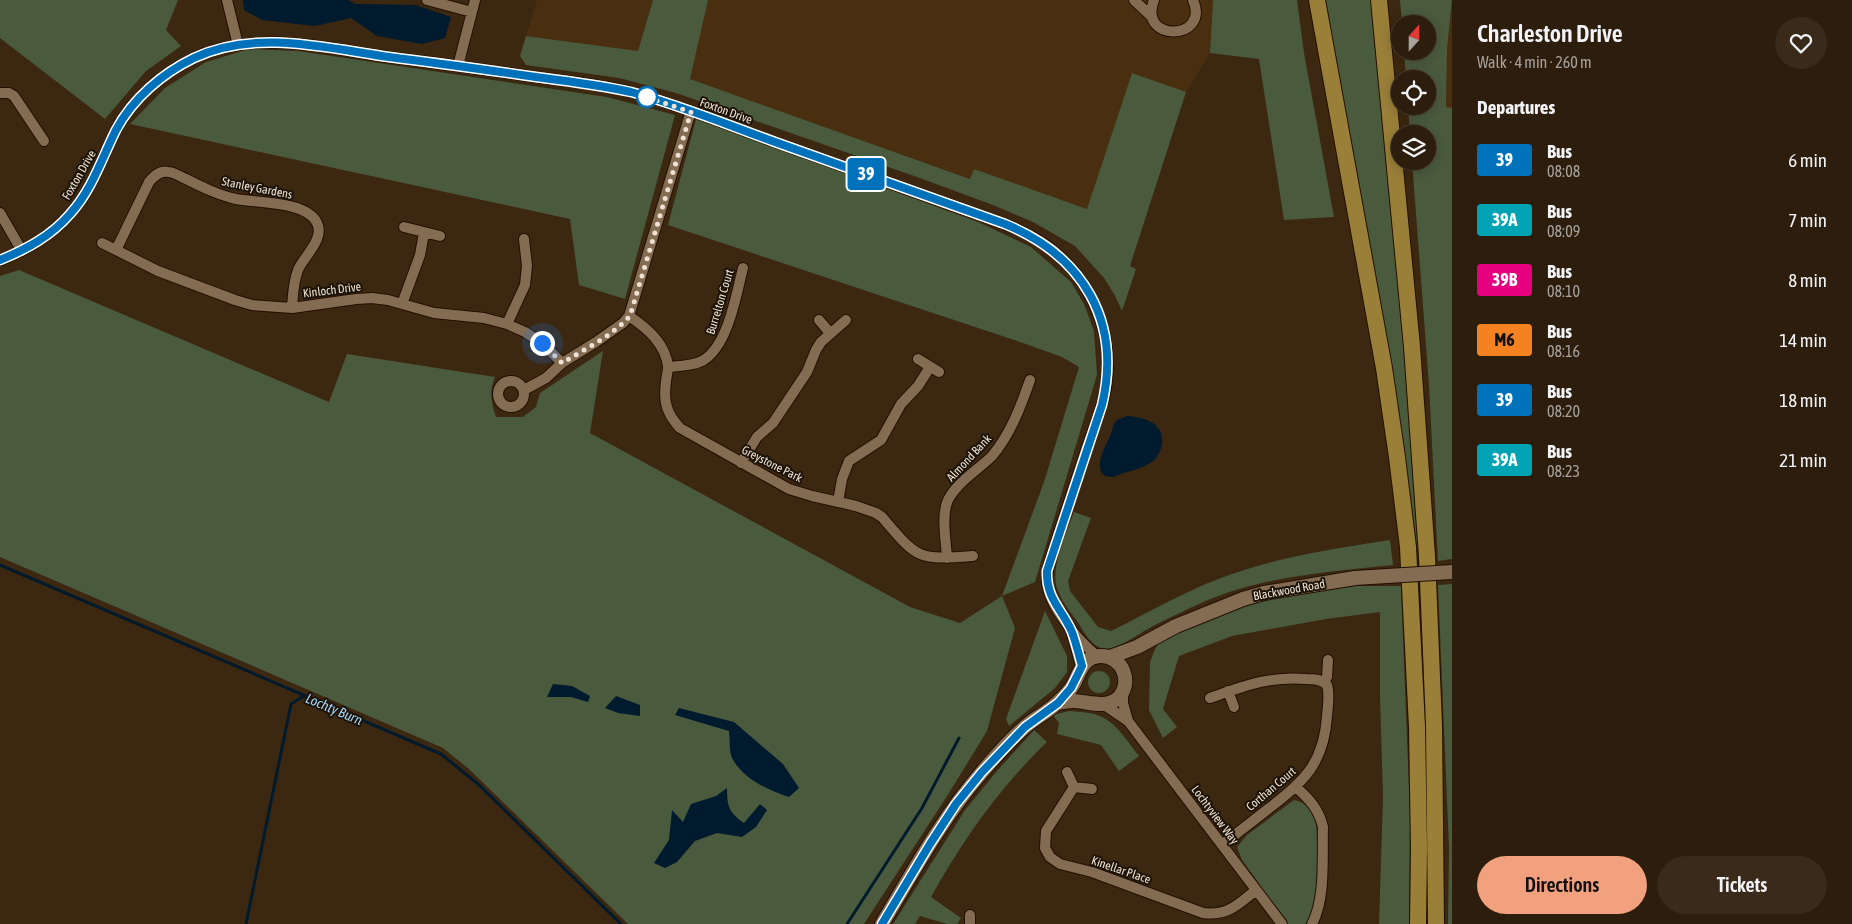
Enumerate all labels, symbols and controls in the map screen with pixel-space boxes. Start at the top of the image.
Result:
north arrow [1391,15,1436,60]
map controls [1391,15,1436,170]
button: heart [1775,17,1827,69]
text: Charleston Drive [1477,20,1623,47]
text: Walk · 4 min · 260 m [1477,53,1591,71]
button: locate [1391,70,1436,115]
unlabelled marker [636,86,658,108]
street label: Foxton Drive [698,95,754,127]
text: Departures [1477,96,1555,118]
button: layers [1391,125,1436,170]
text: Bus [1547,140,1572,162]
street label: Foxton Drive [59,148,99,202]
text: 39 [1496,149,1513,170]
text: 6 min [1788,149,1827,171]
line badge: 39 [844,158,888,190]
text: 08:08 [1547,162,1580,180]
text: 39 [858,163,874,184]
street label: Stanley Gardens [221,174,293,202]
text: Bus [1547,200,1572,222]
text: 39A [1492,209,1517,230]
text: 7 min [1788,209,1827,231]
text: 08:09 [1547,222,1580,240]
text: Bus [1547,260,1572,282]
street label: Burrelton Court [703,267,737,336]
text: 39B [1492,269,1517,290]
text: 8 min [1788,269,1827,291]
street label: Kinloch Drive [302,279,362,301]
text: 08:10 [1547,282,1580,300]
text: Bus [1547,320,1572,342]
text: M6 [1494,329,1515,350]
text: 14 min [1779,329,1827,351]
your location [530,331,555,356]
text: 08:16 [1547,342,1580,360]
text: Bus [1547,380,1572,402]
text: 39 [1496,389,1513,410]
text: 18 min [1779,389,1827,411]
text: 08:20 [1547,402,1580,420]
street label: Almond Bank [944,431,995,484]
text: Bus [1547,440,1572,462]
street label: Greystone Park [739,443,805,486]
text: 39A [1492,449,1517,470]
text: 21 min [1779,449,1827,471]
text: 08:23 [1547,462,1580,480]
street label: Blackwood Road [1252,577,1326,603]
water label: Lochty Burn [303,690,365,728]
street label: Corthan Court [1243,764,1299,814]
street label: Lochtyview Way [1188,783,1242,847]
street label: Kinellar Place [1090,853,1152,887]
button: Directions [1477,856,1647,914]
button: Tickets [1657,856,1827,914]

